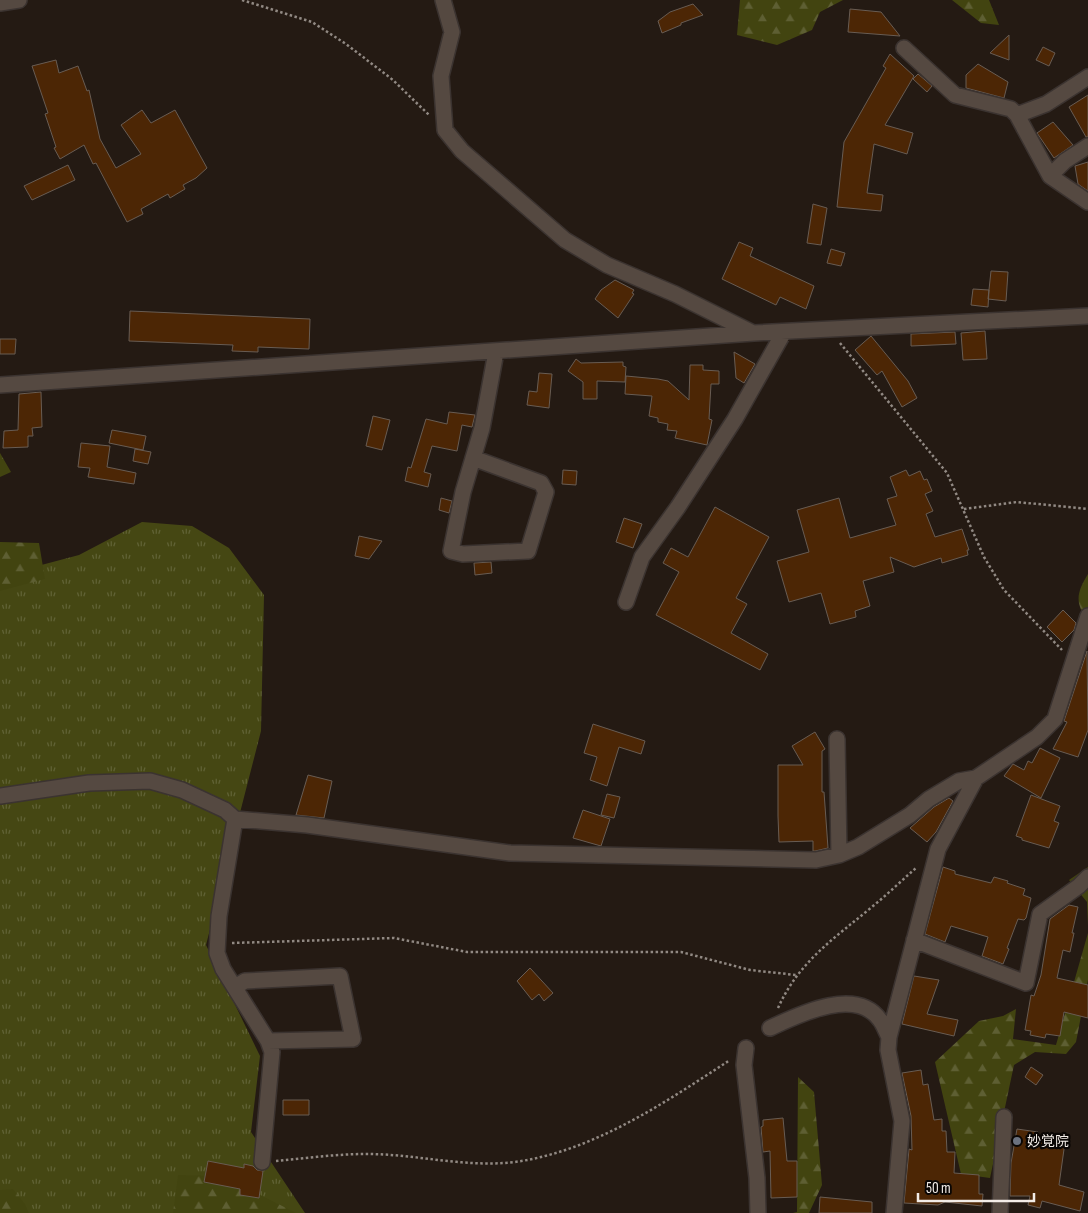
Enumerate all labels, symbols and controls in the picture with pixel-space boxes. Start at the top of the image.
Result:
place label: 妙覚院 [1027,1133,1069,1150]
marker: 妙覚院 [1011,1135,1023,1147]
scale bar [918,1170,1034,1202]
text: 50 m [926,1179,951,1198]

